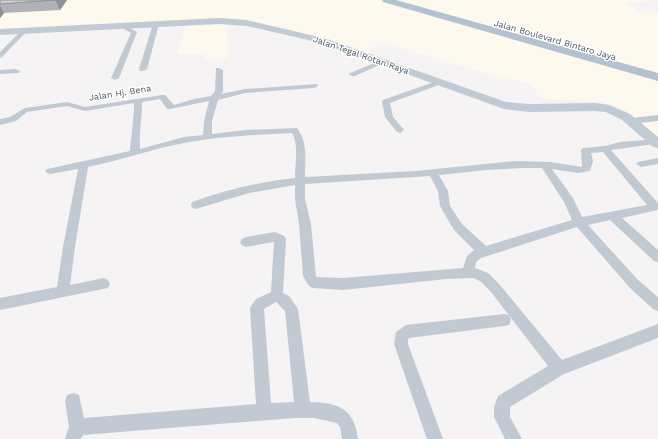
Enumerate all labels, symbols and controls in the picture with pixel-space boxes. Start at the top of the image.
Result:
street label: Jalan Boulevard Bintaro Jaya [493,18,617,62]
street label: Jalan Tegal Rotan Raya [312,34,410,76]
street label: Jalan Hj. Bena [88,83,152,103]

